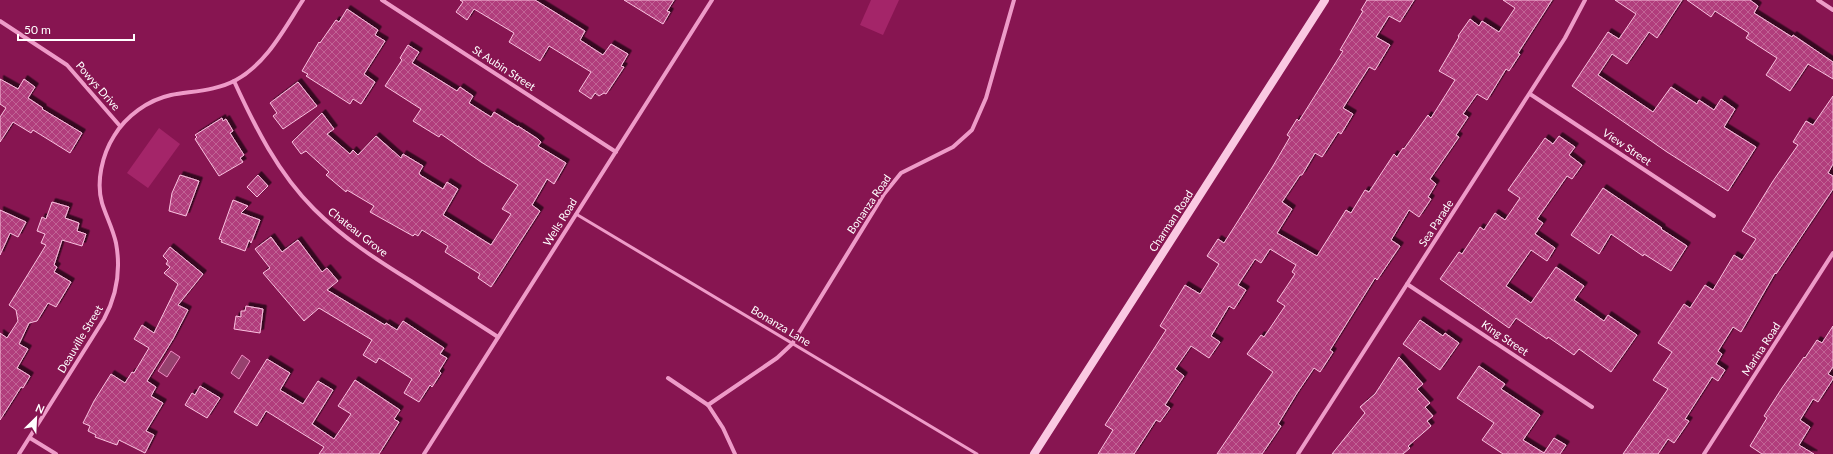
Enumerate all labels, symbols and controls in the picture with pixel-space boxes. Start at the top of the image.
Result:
scale bar [18,16,134,42]
text: 50 m [24,22,51,37]
street label: St Aubin Street [470,42,538,93]
street label: Powys Drive [74,59,123,113]
street label: View Street [1600,126,1654,168]
street label: Bonanza Road [844,172,893,236]
street label: Charman Road [1146,187,1195,254]
street label: Wells Road [540,195,579,248]
street label: Sea Parade [1416,197,1456,249]
street label: Chateau Grove [326,204,391,259]
street label: Deauville Street [54,302,105,375]
street label: Bonanza Lane [749,303,814,349]
street label: King Street [1479,317,1531,358]
street label: Marina Road [1739,320,1783,378]
north arrow [16,398,56,438]
text: N [34,401,47,416]

